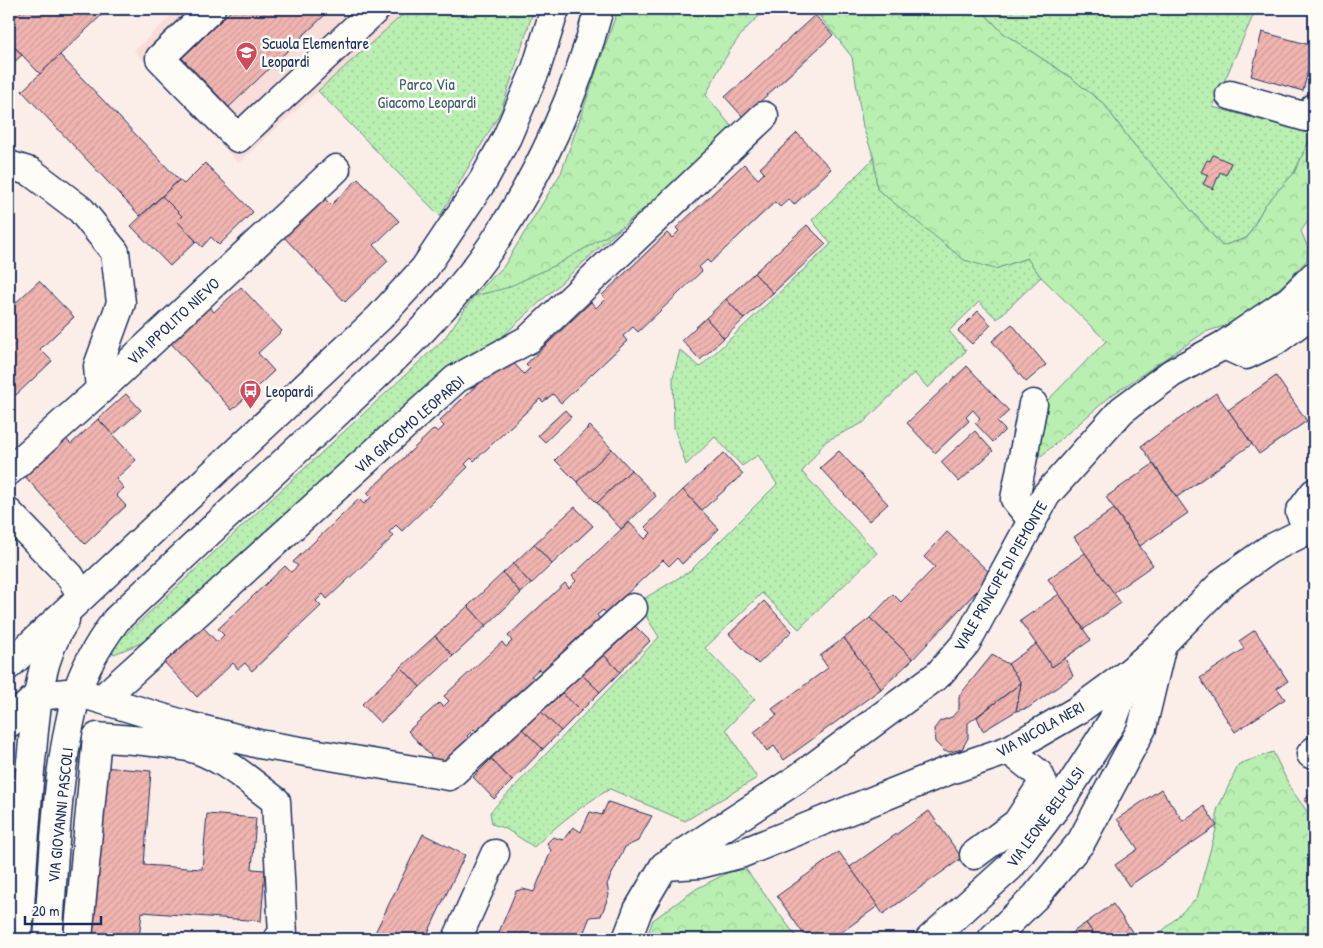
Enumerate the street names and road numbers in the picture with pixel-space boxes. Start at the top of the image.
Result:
street label: VIA IPPOLITO NIEVO [122,272,224,370]
street label: VIA GIACOMO LEOPARDI [349,370,469,478]
street label: VIALE PRINCIPE DI PIEMONTE [948,497,1052,655]
street label: VIA NICOLA NERI [992,696,1088,762]
street label: VIA GIOVANNI PASCOLI [42,746,78,884]
street label: VIA LEONE BELPULSI [1001,762,1089,872]

